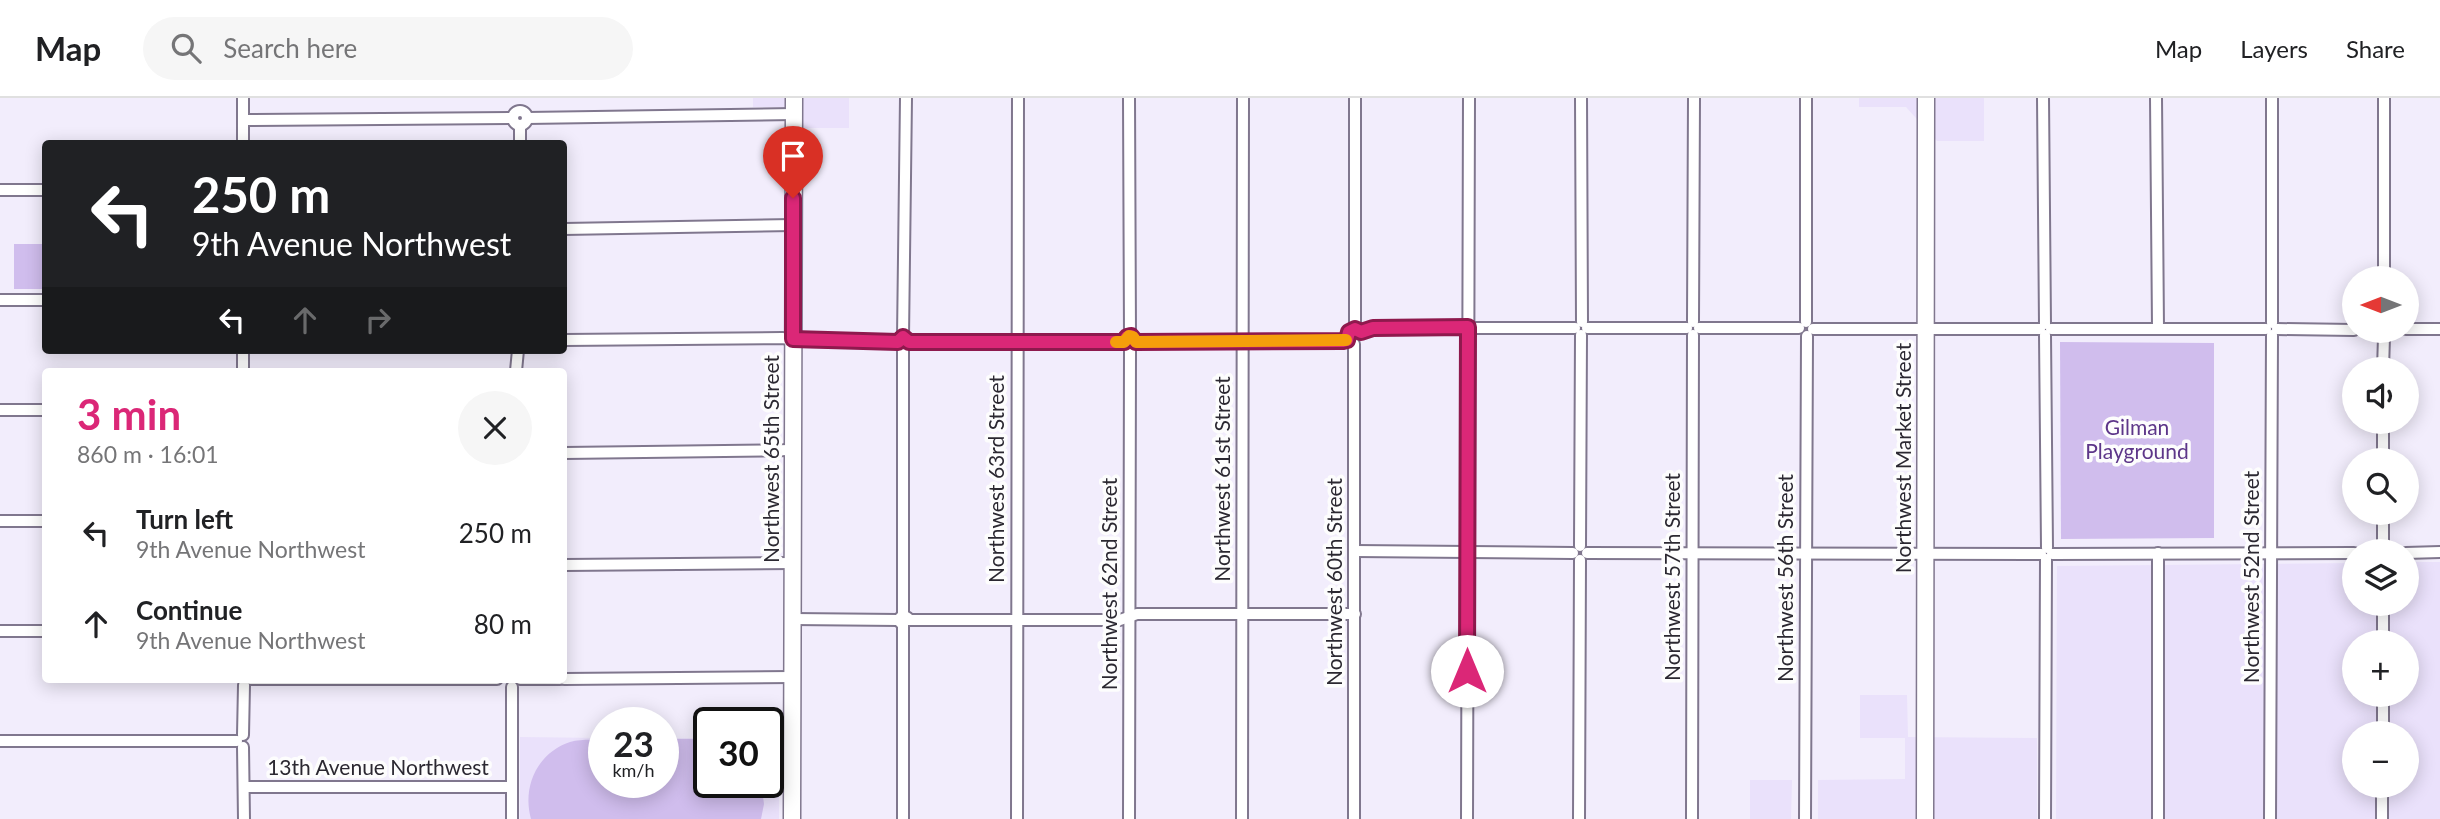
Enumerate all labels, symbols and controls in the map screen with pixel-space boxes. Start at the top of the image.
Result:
search box [143,17,633,80]
text: Map [35,28,101,68]
icon: search [167,29,205,67]
text: Search here [223,32,357,64]
text: Map [2155,34,2202,63]
text: Layers [2240,34,2308,63]
text: Share [2346,34,2405,63]
pin [763,126,823,198]
icon: arrive [774,137,812,175]
text: 250 m [192,165,330,223]
icon: left [77,168,168,259]
text: 9th Avenue Northwest [192,224,511,263]
north arrow [2342,266,2418,343]
map controls [2342,266,2419,798]
icon: left [213,301,251,339]
icon: ahead [286,301,324,339]
icon: right [359,301,397,339]
street label: Northwest Market Street [1890,342,1915,573]
street label: Northwest 65th Street [758,354,783,563]
button: sound [2342,357,2419,434]
street label: Northwest 63rd Street [983,375,1008,583]
street label: Northwest 61st Street [1209,376,1234,582]
text: 3 min [77,389,181,439]
button: close [458,391,532,465]
park label: Gilman Playground [2085,414,2189,463]
text: 860 m · 16:01 [77,440,219,468]
button: search [2342,448,2419,525]
street label: Northwest 52nd Street [2238,470,2263,683]
street label: Northwest 57th Street [1659,472,1684,681]
street label: Northwest 56th Street [1772,473,1797,682]
street label: Northwest 62nd Street [1096,477,1121,690]
street label: Northwest 60th Street [1321,477,1346,686]
text: Turn left [136,503,233,535]
icon: left [77,514,115,552]
text: 250 m [459,517,532,549]
text: 9th Avenue Northwest [136,535,365,563]
button: layers [2342,539,2419,616]
text: Continue [136,594,242,626]
icon: ahead [77,605,115,643]
text: 80 m [474,608,532,640]
text: 9th Avenue Northwest [136,626,365,654]
button: + [2342,630,2419,707]
position arrow [1430,634,1504,708]
speed limit sign: 30 [693,707,784,798]
button: − [2342,721,2419,798]
text: 23 [613,722,654,764]
street label: 13th Avenue Northwest [267,754,489,779]
text: km/h [612,759,655,781]

